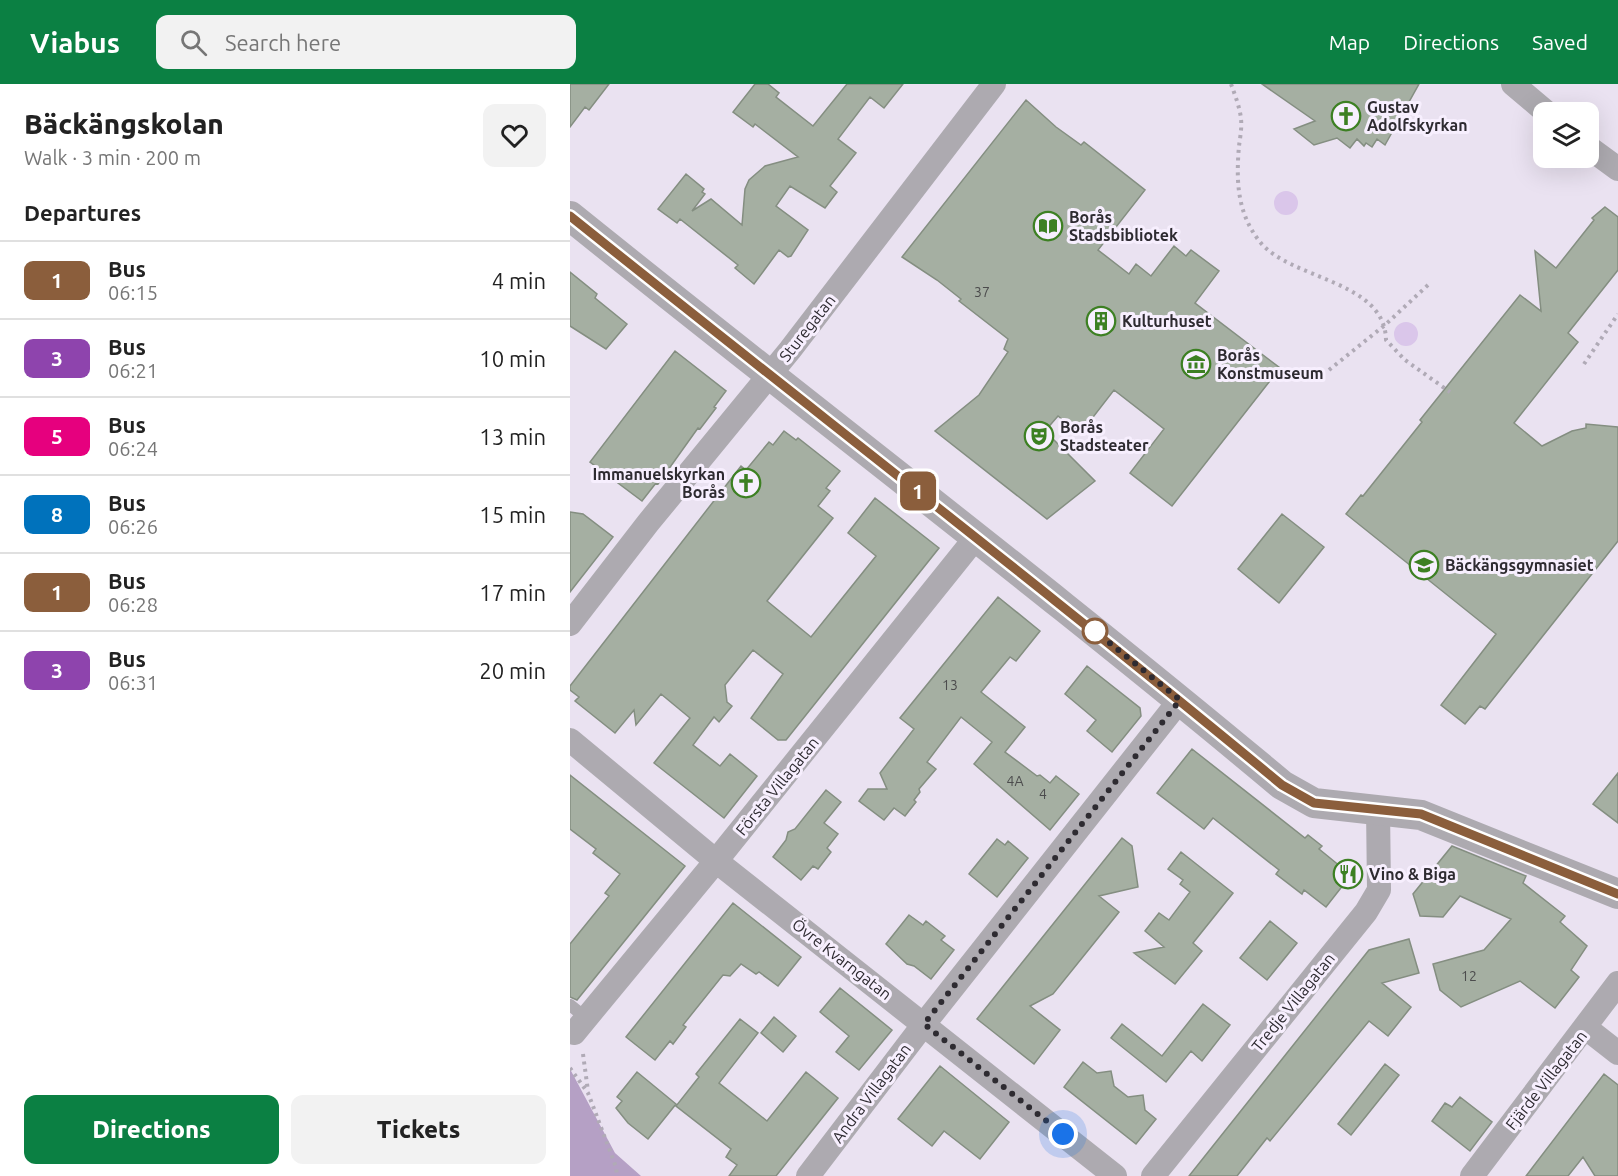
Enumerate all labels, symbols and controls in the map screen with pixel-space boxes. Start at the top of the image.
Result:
search box [156,15,576,69]
icon: search [177,26,210,59]
text: Viabus [30,27,120,58]
text: Search here [225,30,341,55]
text: Map [1329,30,1370,54]
text: Directions [1403,30,1499,54]
text: Saved [1532,30,1588,54]
place label: Gustav Adolfskyrkan [1367,98,1468,134]
church icon: Gustav Adolfskyrkan [1330,100,1362,132]
map controls [1533,102,1599,168]
button: layers [1533,102,1599,168]
button: heart [483,104,546,167]
text: Bäckängskolan [24,108,224,139]
text: Walk · 3 min · 200 m [24,146,201,169]
text: Departures [24,200,141,225]
place label: Borås Stadsbibliotek [1069,208,1178,244]
library icon: Borås Stadsbibliotek [1032,210,1064,242]
text: Bus [108,256,146,281]
text: 1 [51,268,63,292]
text: 4 min [492,268,546,293]
text: 06:15 [108,281,158,304]
house number: 37 [974,284,990,300]
street label: Sturegatan [775,291,839,365]
building icon: Kulturhuset [1085,305,1117,337]
place label: Kulturhuset [1122,312,1212,330]
text: Bus [108,334,146,359]
text: 3 [51,346,63,370]
text: 10 min [479,346,546,371]
place label: Borås Konstmuseum [1217,346,1324,382]
museum icon: Borås Konstmuseum [1180,348,1212,380]
text: 06:21 [108,359,158,382]
text: Bus [108,412,146,437]
place label: Borås Stadsteater [1060,418,1149,454]
theatre icon: Borås Stadsteater [1023,420,1055,452]
text: 5 [51,424,63,448]
text: 13 min [479,424,546,449]
text: 06:24 [108,437,158,460]
place label: Immanuelskyrkan Borås [592,465,725,501]
church icon: Immanuelskyrkan Borås [730,467,762,499]
line badge: 1 [898,472,938,510]
text: 1 [912,479,924,503]
text: Bus [108,490,146,515]
text: 8 [51,502,63,526]
text: 15 min [479,502,546,527]
text: 06:26 [108,515,158,538]
school or university icon: Bäckängsgymnasiet [1408,549,1440,581]
place label: Bäckängsgymnasiet [1445,556,1594,574]
text: Bus [108,568,146,593]
text: 1 [51,580,63,604]
text: 17 min [479,580,546,605]
text: 06:28 [108,593,158,616]
unlabelled marker [1082,618,1108,644]
text: Bus [108,646,146,671]
text: 3 [51,658,63,682]
text: 20 min [479,658,546,683]
text: 06:31 [108,671,158,694]
house number: 13 [942,677,958,693]
street label: Första Villagatan [732,733,822,839]
house number: 4A [1007,773,1024,789]
house number: 4 [1039,786,1047,802]
restaurant icon: Vino & Biga [1332,858,1364,890]
place label: Vino & Biga [1369,865,1456,883]
street label: Övre Kvarngatan [789,915,895,1003]
street label: Tredje Villagatan [1248,949,1338,1055]
house number: 12 [1461,968,1477,984]
street label: Fjärde Villagatan [1502,1027,1590,1133]
street label: Andra Villagatan [828,1040,914,1146]
button: Directions [24,1095,279,1164]
button: Tickets [291,1095,546,1164]
your location [1048,1119,1078,1149]

